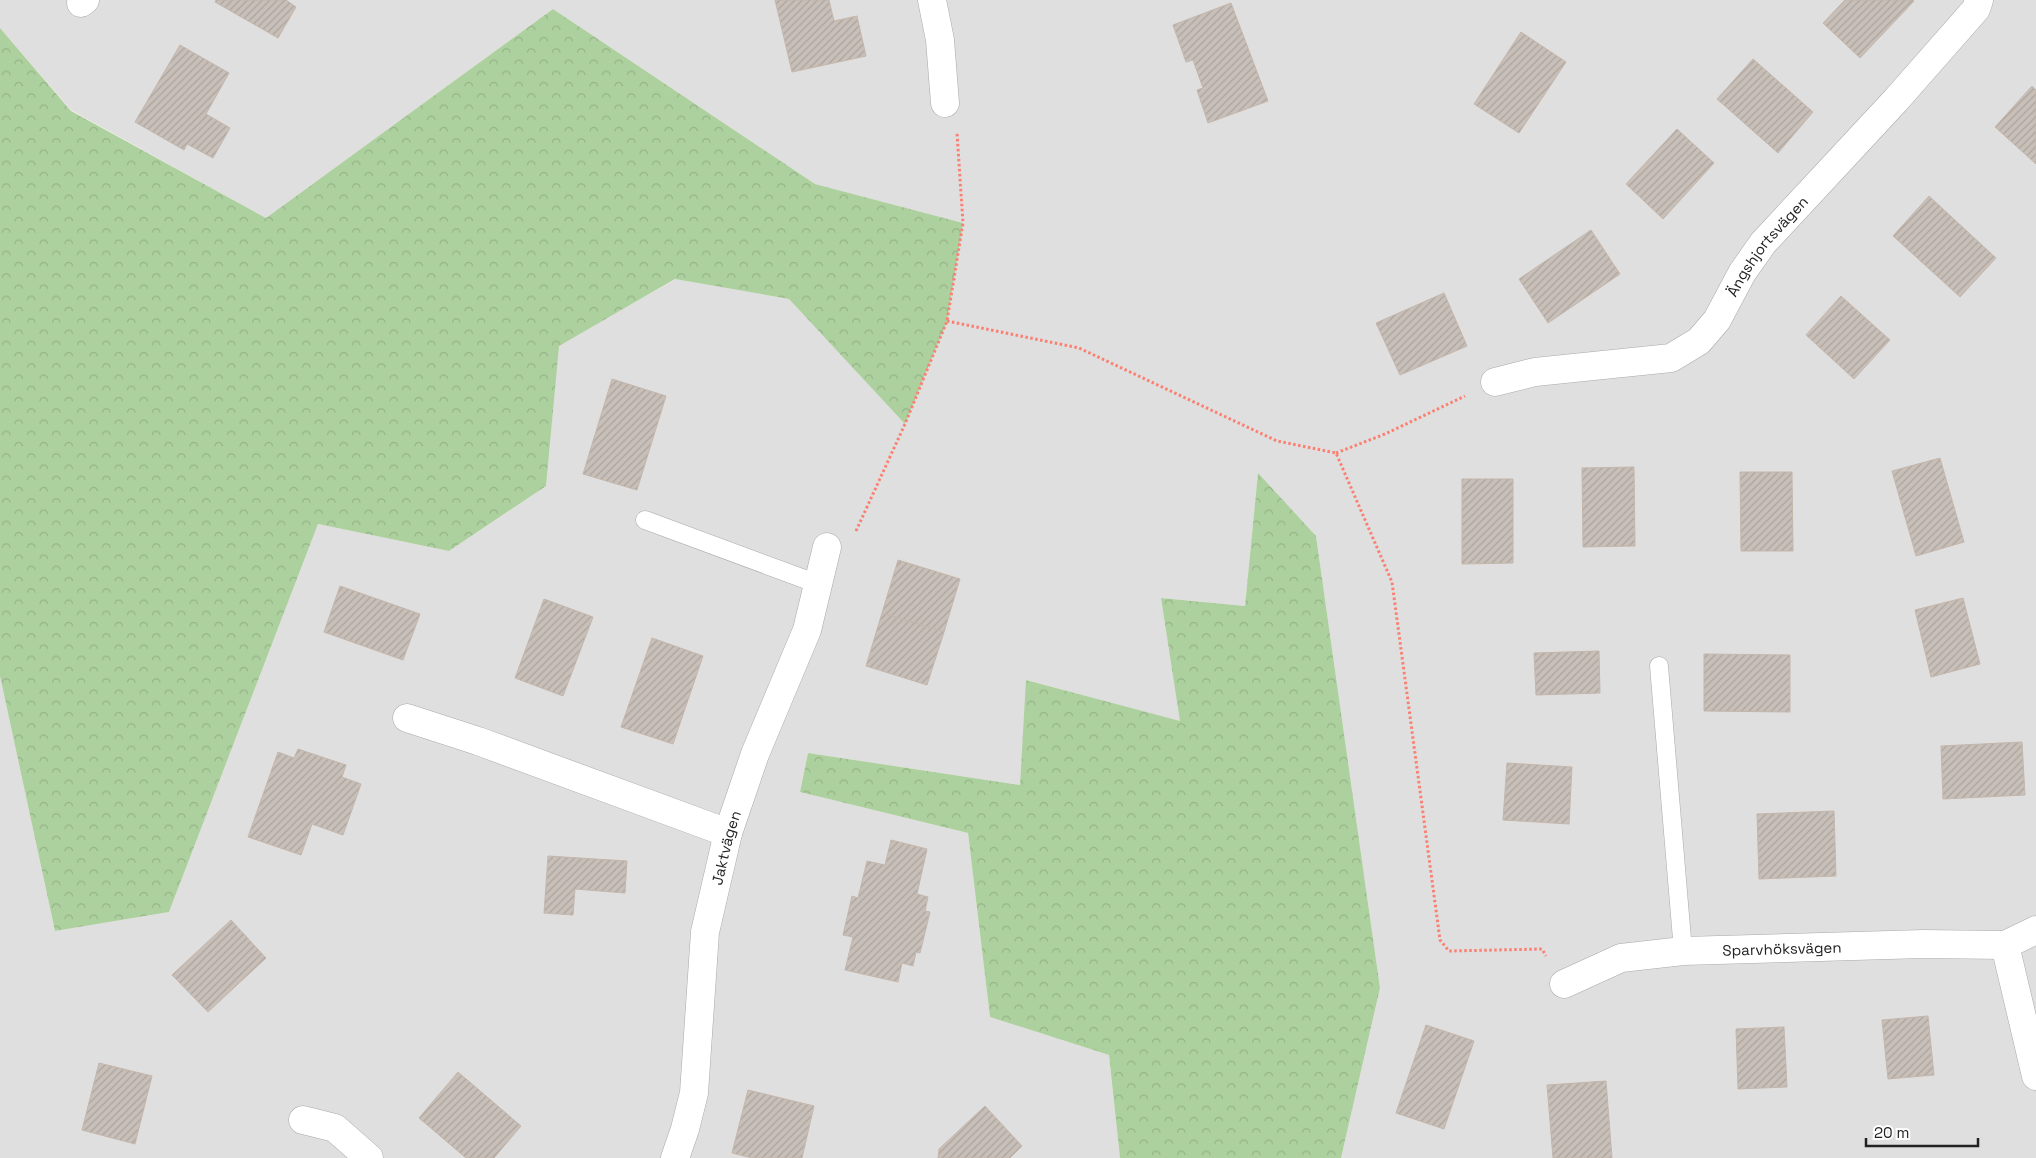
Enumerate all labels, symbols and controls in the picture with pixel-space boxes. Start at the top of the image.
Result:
street label: Ängshjortsvägen [1722,192,1812,299]
street label: Jaktvägen [707,808,745,887]
street label: Sparvhöksvägen [1722,937,1842,959]
scale bar [1866,1116,1978,1148]
text: 20 m [1874,1123,1909,1142]

